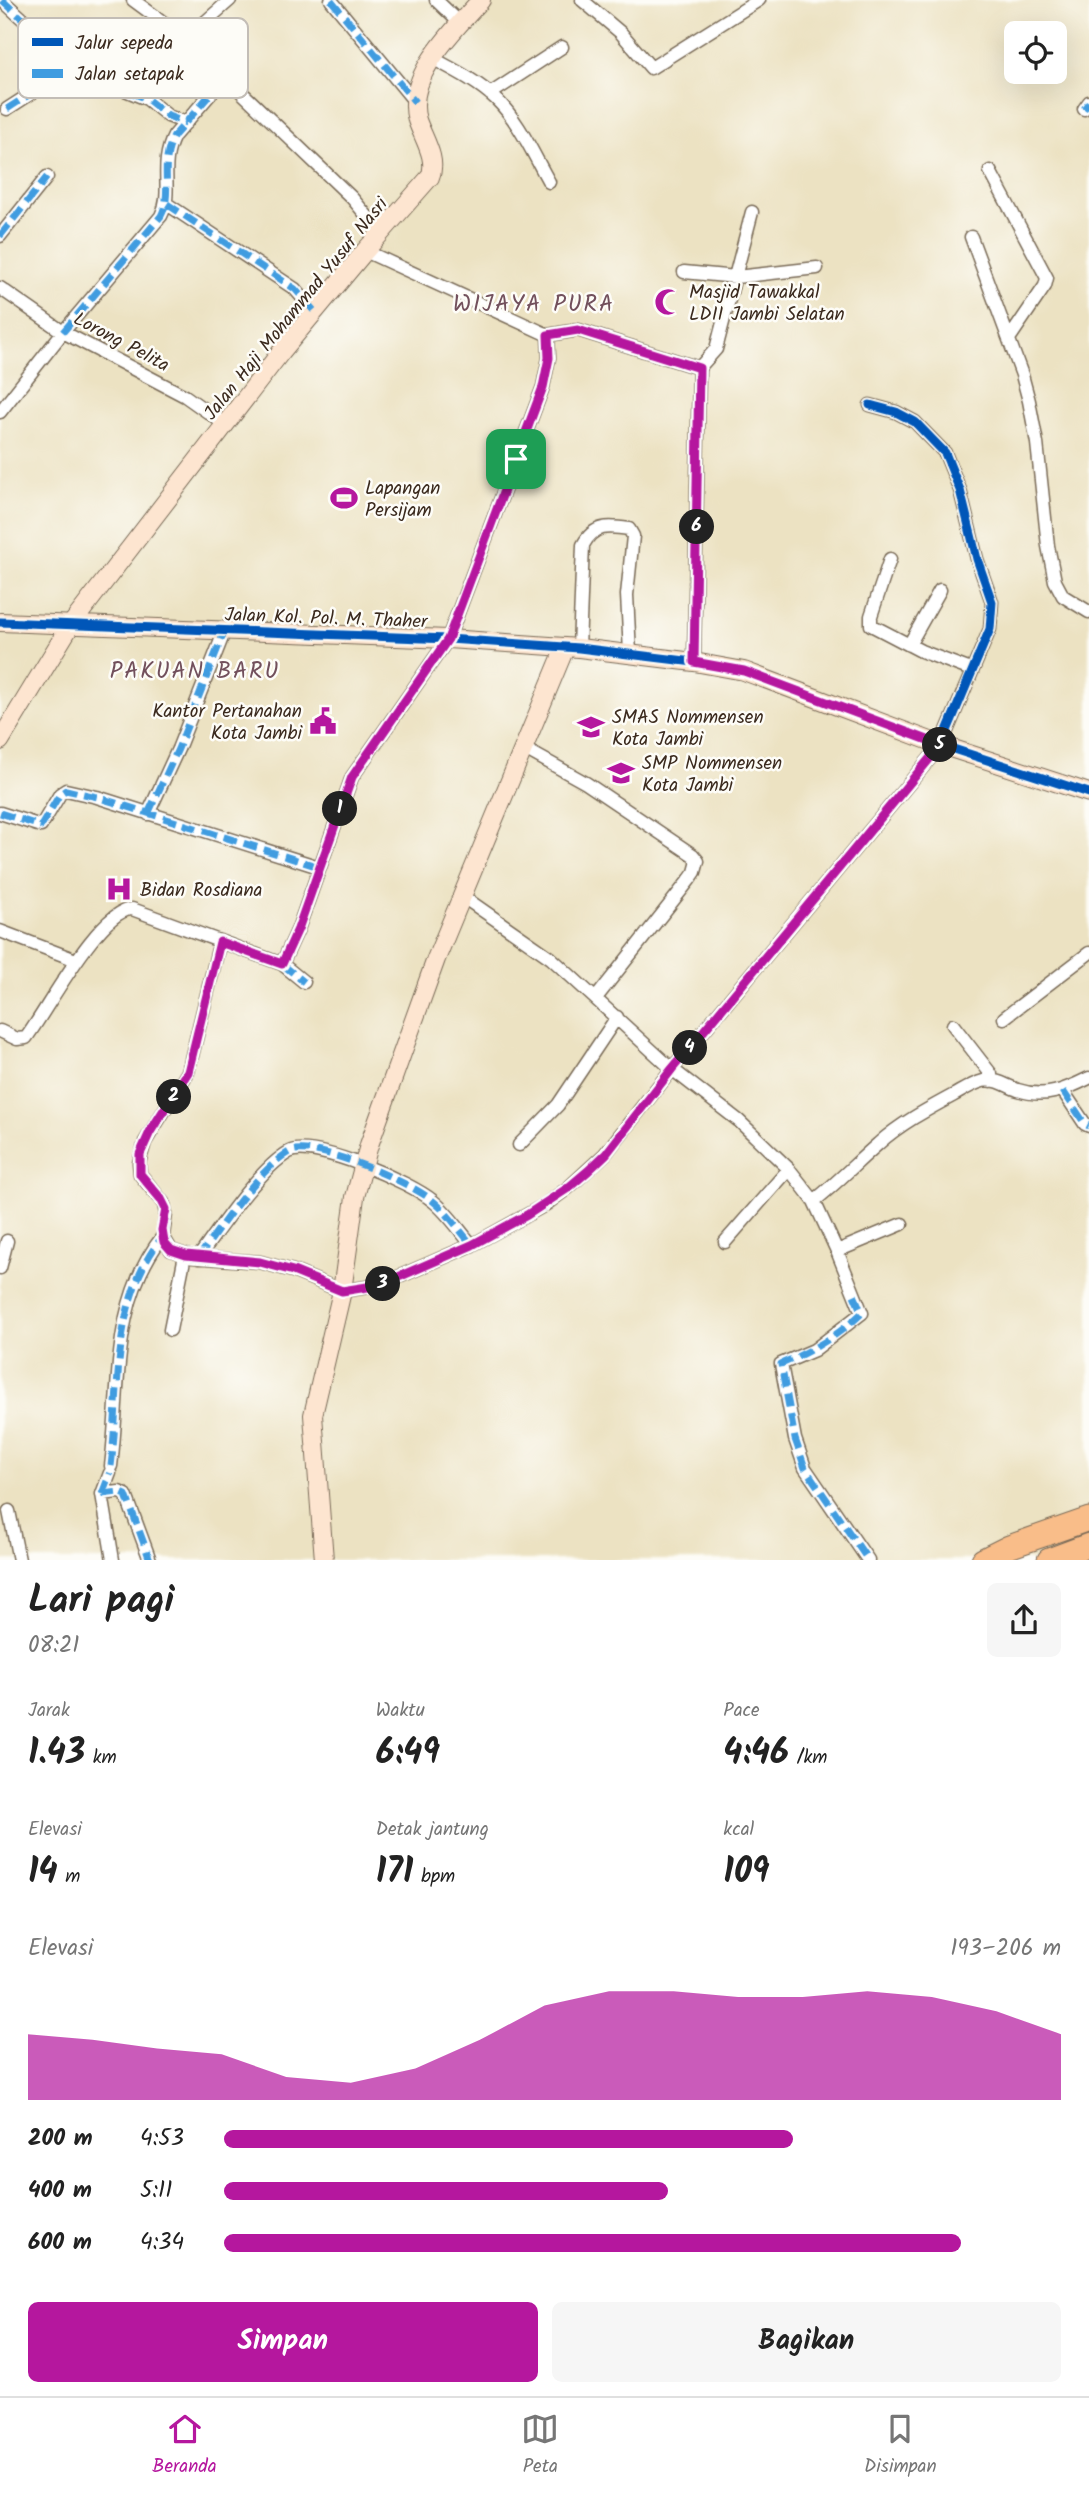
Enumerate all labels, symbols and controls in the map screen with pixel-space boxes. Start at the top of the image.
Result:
legend [18,18,248,98]
map controls [1004,21,1067,84]
button: locate [1004,21,1067,84]
text: Jalur sepeda [75,29,173,59]
text: Jalan setapak [75,60,184,90]
street label: Jalan Haji Mohammad Yusuf Nasri [197,190,397,427]
place label: Masjid Tawakkal LDII Jambi Selatan [689,278,845,330]
district label: WIJAYA PURA [453,287,615,323]
mosque icon: Masjid Tawakkal LDII Jambi Selatan [653,287,683,317]
street label: Lorong Pelita [68,305,174,381]
pin [486,429,546,489]
icon: arrive [497,440,535,478]
place label: Lapangan Persijam [365,474,440,526]
sports icon: Lapangan Persijam [329,483,359,513]
pin: 6 [680,510,714,544]
text: 6 [691,511,702,541]
street label: Jalan Kol. Pol. M. Thaher [224,600,430,638]
district label: PAKUAN BARU [110,654,280,690]
place label: Kantor Pertanahan Kota Jambi [152,697,303,749]
place label: SMAS Nommensen Kota Jambi [612,703,764,755]
public building icon: Kantor Pertanahan Kota Jambi [308,706,338,736]
school or university icon: SMAS Nommensen Kota Jambi [576,712,606,742]
pin: 5 [922,728,958,762]
text: 5 [935,729,944,759]
place label: SMP Nommensen Kota Jambi [642,749,782,801]
school or university icon: SMP Nommensen Kota Jambi [606,758,636,788]
pin: 1 [322,792,358,826]
text: 1 [337,793,342,823]
hospital icon: Bidan Rosdiana [104,874,134,904]
place label: Bidan Rosdiana [140,876,263,906]
pin: 4 [672,1030,708,1066]
text: 4 [684,1032,695,1062]
pin: 2 [156,1080,192,1114]
text: 2 [168,1081,179,1111]
pin: 3 [366,1266,400,1302]
text: 3 [377,1268,388,1298]
text: Lari pagi [28,1572,174,1632]
button: share [987,1583,1061,1657]
text: 08:21 [28,1628,80,1664]
text: Jarak [28,1696,70,1726]
text: Waktu [376,1696,425,1726]
text: Pace [723,1696,760,1726]
text: 1.43 [28,1726,85,1782]
text: 6:49 [376,1726,440,1782]
text: 4:46 [723,1726,789,1782]
text: km [85,1743,117,1773]
text: /km [789,1743,827,1773]
text: Elevasi [28,1815,82,1845]
text: Detak jantung [376,1815,489,1845]
text: kcal [723,1815,754,1845]
text: 14 [28,1845,58,1901]
text: 171 [376,1845,413,1901]
text: 109 [723,1845,770,1901]
text: m [58,1862,80,1892]
text: bpm [413,1862,455,1892]
text: Elevasi [28,1931,93,1967]
text: 193–206 m [950,1931,1061,1967]
text: 200 m [28,2121,93,2157]
text: 4:53 [140,2121,184,2157]
text: 400 m [28,2173,92,2209]
text: 5:11 [140,2173,172,2209]
text: 600 m [28,2225,92,2261]
text: 4:34 [140,2225,184,2261]
button: Simpan [28,2302,538,2382]
button: Bagikan [552,2302,1061,2382]
tab: Beranda [152,2410,217,2482]
tab: Peta [521,2410,559,2482]
tab: Disimpan [864,2410,937,2482]

